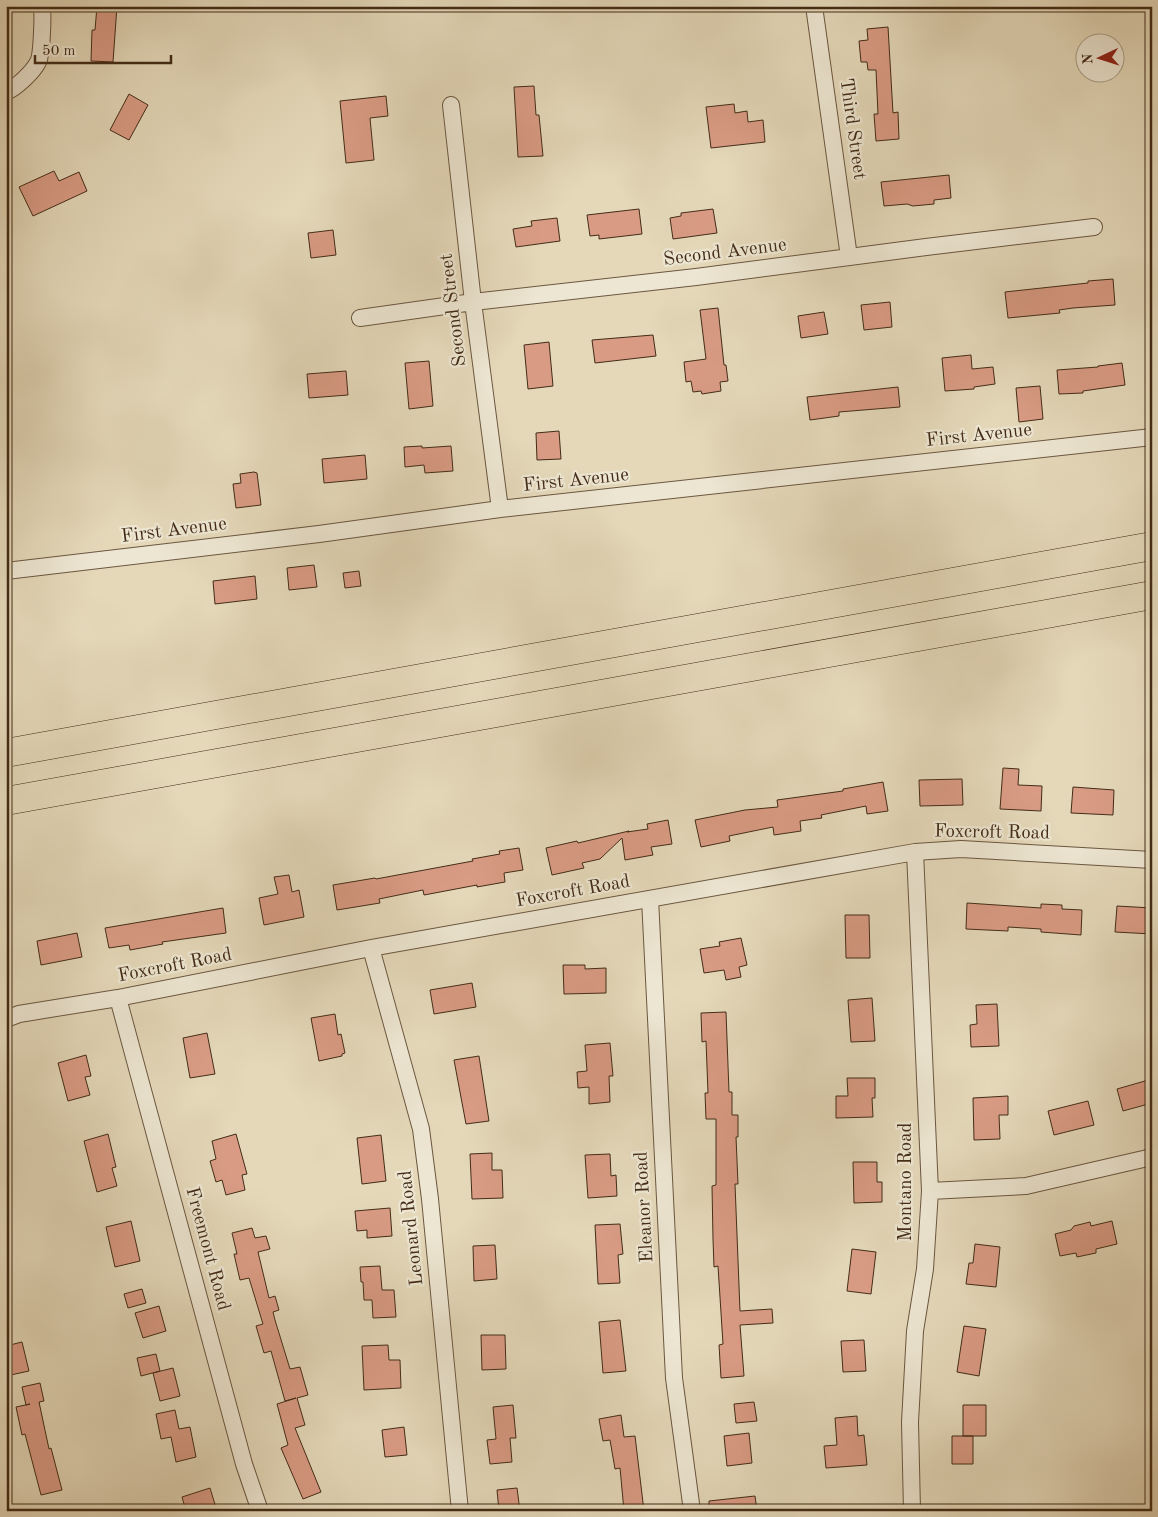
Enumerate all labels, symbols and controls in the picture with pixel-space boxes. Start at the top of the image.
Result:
scale bar [35,32,171,64]
north arrow [1076,32,1126,82]
text: 50 m [42,44,76,59]
text: N [1081,53,1095,65]
street label: Third Street [835,77,869,181]
street label: Second Avenue [662,236,788,270]
street label: Second Street [438,252,470,368]
street label: First Avenue [925,421,1033,451]
street label: First Avenue [522,466,630,496]
street label: First Avenue [120,515,228,547]
street label: Foxcroft Road [934,822,1050,844]
street label: Foxcroft Road [514,873,632,911]
street label: Foxcroft Road [116,946,234,986]
street label: Montano Road [897,1122,916,1241]
street label: Eleanor Road [633,1151,657,1263]
street label: Leonard Road [396,1169,428,1287]
street label: Freemont Road [181,1185,233,1313]

